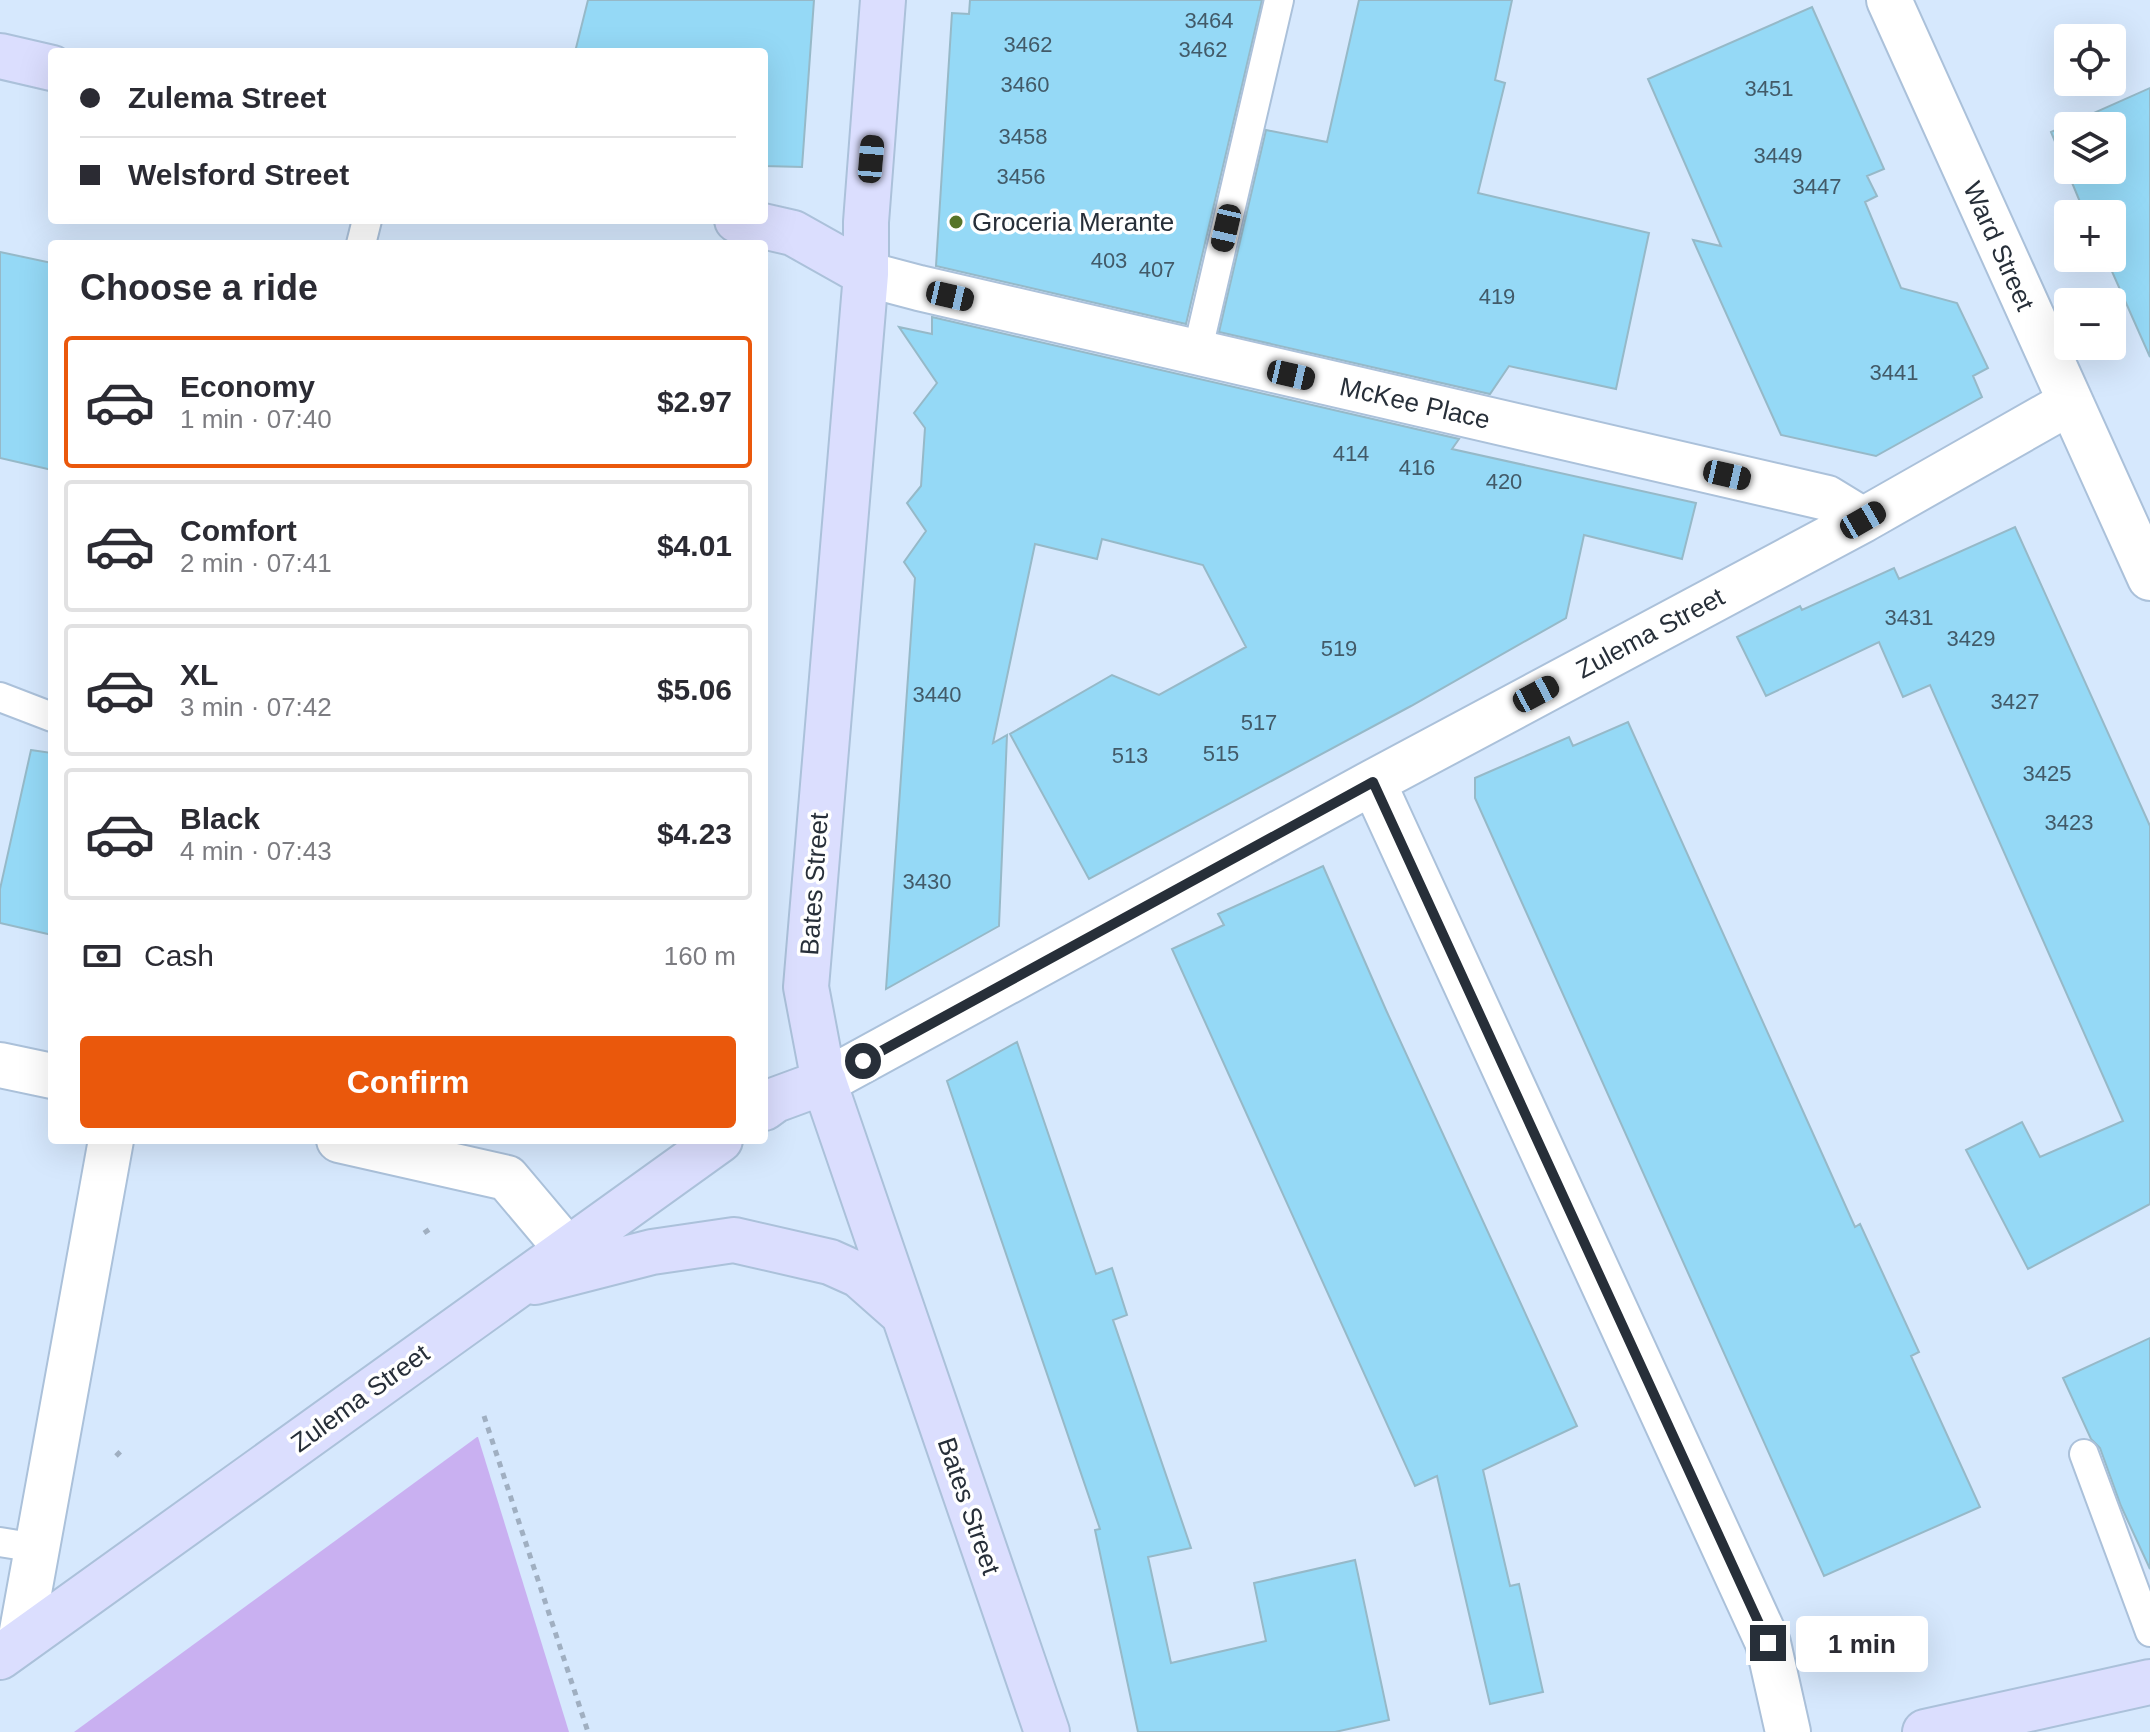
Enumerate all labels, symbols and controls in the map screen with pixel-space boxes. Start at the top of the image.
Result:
house number: 3464 [1185,8,1233,33]
map controls [2054,24,2126,360]
button: locate [2054,24,2126,96]
house number: 3462 [1004,32,1052,57]
house number: 3462 [1179,37,1227,62]
house number: 3460 [1001,72,1049,97]
house number: 3451 [1745,76,1793,101]
text: Zulema Street [128,81,326,114]
button: layers [2054,112,2126,184]
house number: 3458 [999,124,1047,149]
car [857,134,885,184]
house number: 3449 [1754,143,1802,168]
text: Welsford Street [128,158,349,191]
house number: 3456 [997,164,1045,189]
house number: 3447 [1793,174,1841,199]
street label: Ward Street [1957,177,2041,316]
button: + [2054,200,2126,272]
car [1209,202,1243,254]
place label: Groceria Merante [972,207,1174,237]
marker: Groceria Merante [947,213,965,231]
house number: 403 [1091,248,1127,273]
house number: 407 [1139,257,1175,282]
text: Choose a ride [80,267,318,308]
car [924,279,976,313]
house number: 419 [1479,284,1515,309]
button: − [2054,288,2126,360]
car [1265,358,1317,392]
house number: 3441 [1870,360,1918,385]
icon: car [84,366,156,438]
text: Economy [180,370,315,403]
street label: McKee Place [1337,371,1493,435]
text: $2.97 [657,385,732,418]
text: 1 min · 07:40 [180,404,332,434]
house number: 414 [1333,441,1369,466]
house number: 416 [1399,455,1435,480]
car [1701,458,1753,492]
house number: 420 [1486,469,1522,494]
car [1836,498,1890,542]
icon: car [84,510,156,582]
text: Comfort [180,514,297,547]
text: $4.01 [657,529,732,562]
text: 2 min · 07:41 [180,548,332,578]
street label: Zulema Street [1571,581,1730,685]
house number: 3431 [1885,605,1933,630]
house number: 3429 [1947,626,1995,651]
house number: 519 [1321,636,1357,661]
icon: car [84,654,156,726]
text: XL [180,658,218,691]
car [1509,672,1563,716]
text: $5.06 [657,673,732,706]
house number: 3440 [913,682,961,707]
house number: 3427 [1991,689,2039,714]
text: 3 min · 07:42 [180,692,332,722]
house number: 517 [1241,710,1277,735]
house number: 515 [1203,741,1239,766]
house number: 513 [1112,743,1148,768]
house number: 3425 [2023,761,2071,786]
icon: car [84,798,156,870]
text: Black [180,802,260,835]
house number: 3423 [2045,810,2093,835]
street label: Bates Street [794,811,834,956]
text: $4.23 [657,817,732,850]
text: 4 min · 07:43 [180,836,332,866]
house number: 3430 [903,869,951,894]
icon: cash [80,934,124,978]
text: Cash [144,939,214,972]
text: 160 m [664,941,736,971]
button: Confirm [80,1036,736,1128]
route start [845,1043,881,1079]
street label: Zulema Street [285,1337,435,1458]
street label: Bates Street [932,1433,1007,1579]
callout: 1 min [1796,1615,1928,1671]
route end [1750,1625,1786,1661]
text: 1 min [1828,1629,1896,1659]

